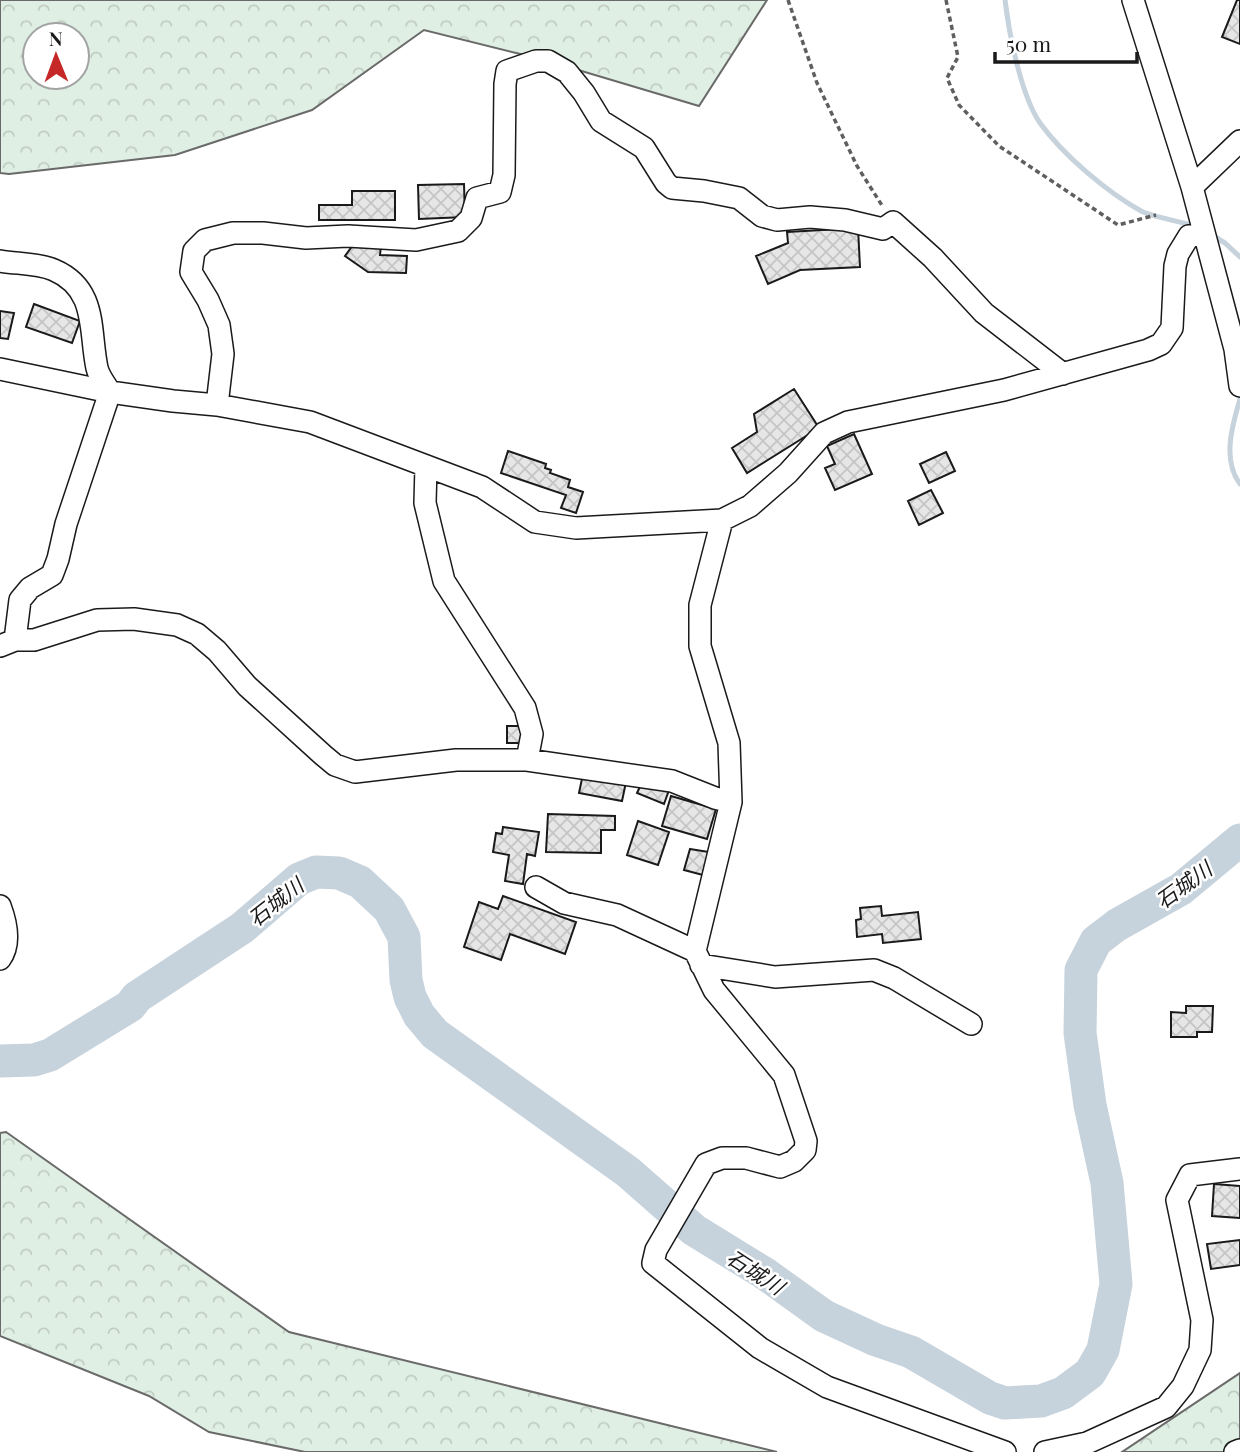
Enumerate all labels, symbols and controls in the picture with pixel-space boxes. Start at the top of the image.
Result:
north arrow [21,21,91,91]
scale bar [995,21,1137,65]
text: N [49,25,63,51]
text: 50 m [1006,29,1052,57]
water label: 石城川 [1149,853,1218,914]
water label: 石城川 [242,869,310,931]
water label: 石城川 [722,1242,792,1301]

